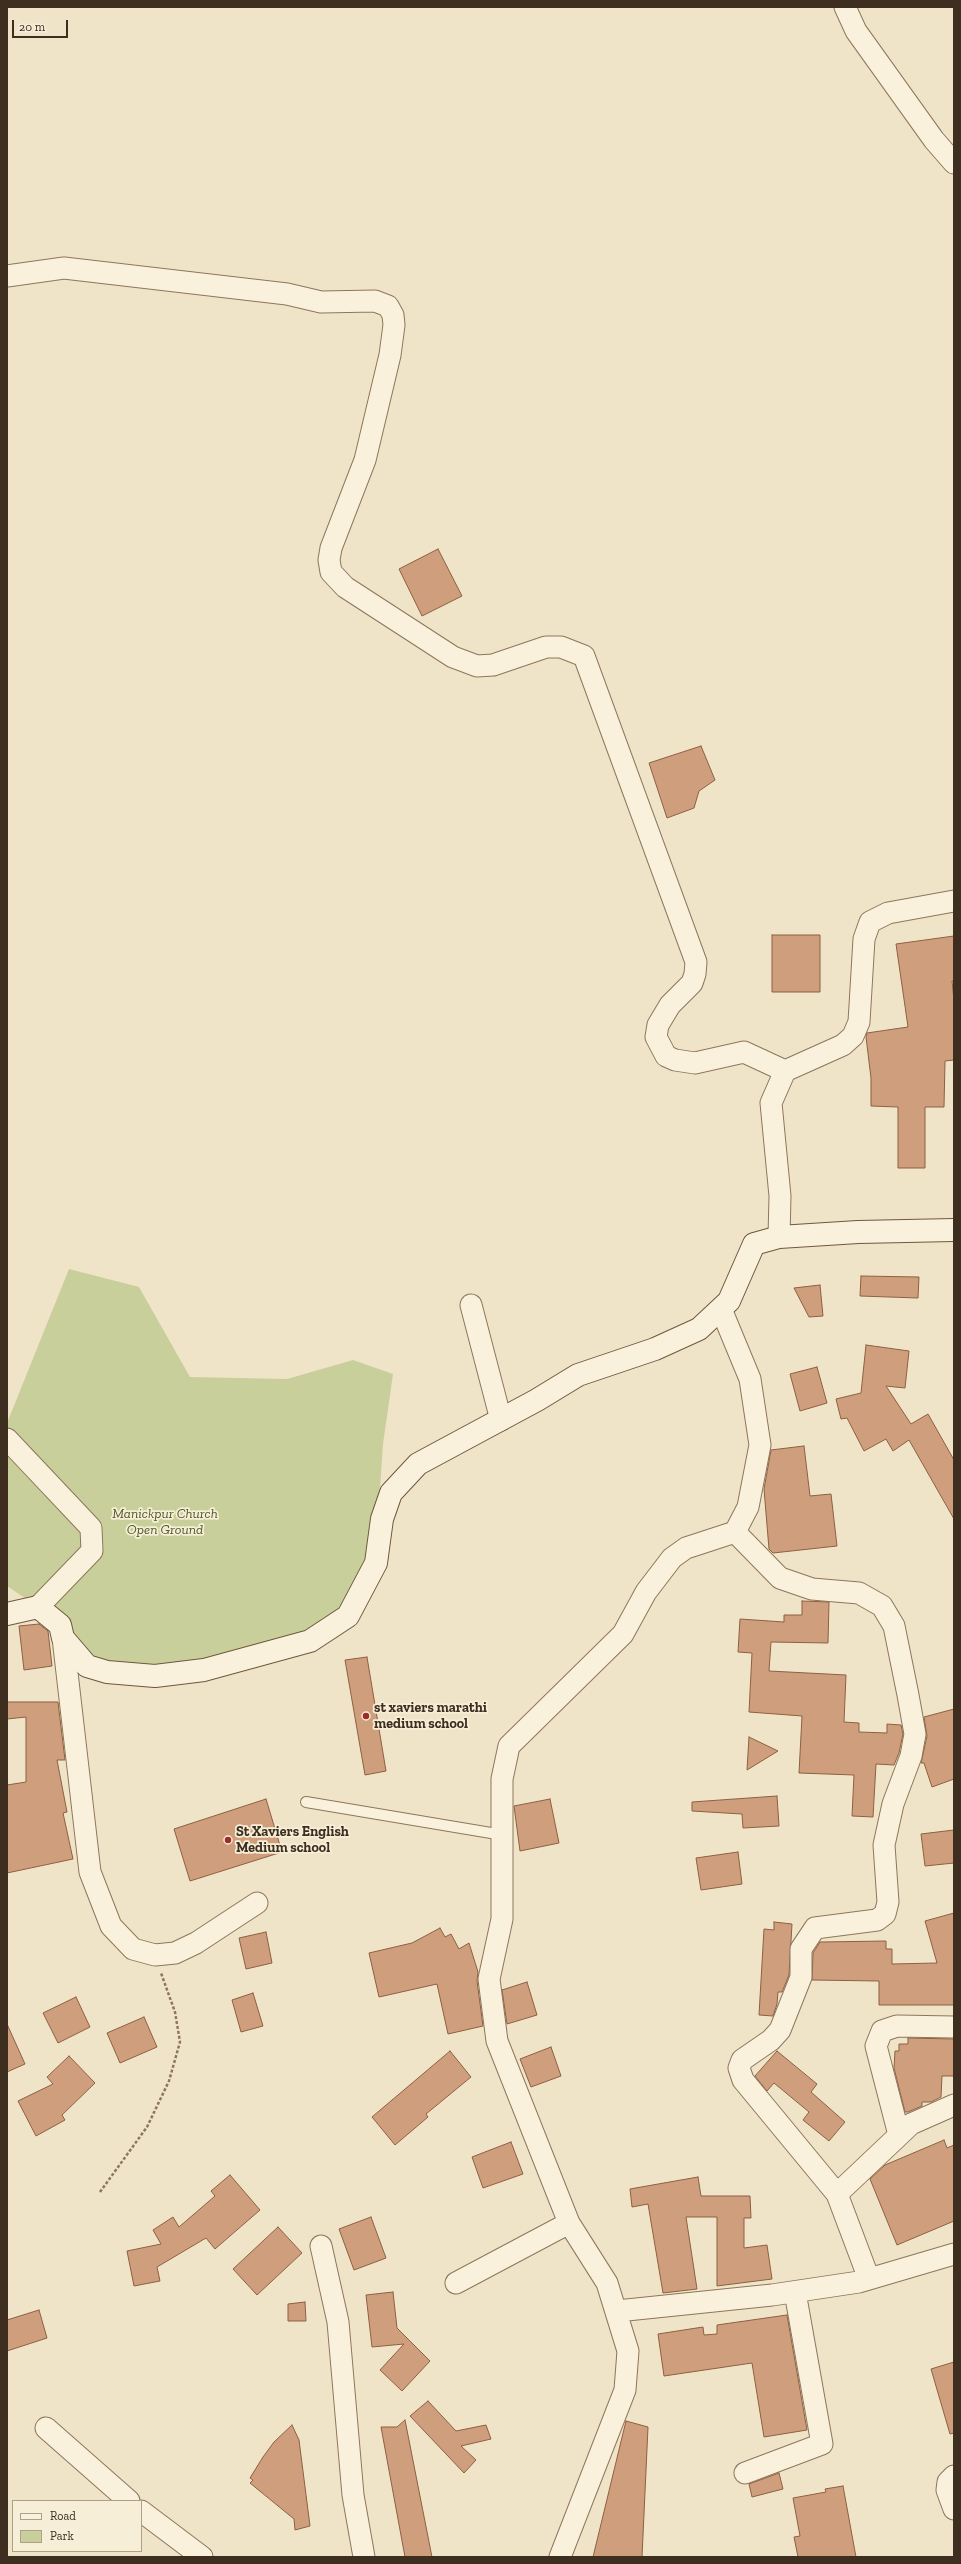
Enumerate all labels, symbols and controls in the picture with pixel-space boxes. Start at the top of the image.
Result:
scale bar [14,12,70,38]
text: 20 m [19,20,45,34]
park label: Manickpur Church Open Ground [112,1506,218,1538]
place label: st xaviers marathi medium school [374,1700,487,1732]
marker: st xaviers marathi medium school [361,1711,371,1721]
place label: St Xaviers English Medium school [236,1824,349,1856]
marker: St Xaviers English Medium school [223,1835,233,1845]
legend [12,2500,142,2552]
text: Road [50,2509,76,2523]
text: Park [50,2529,74,2543]

